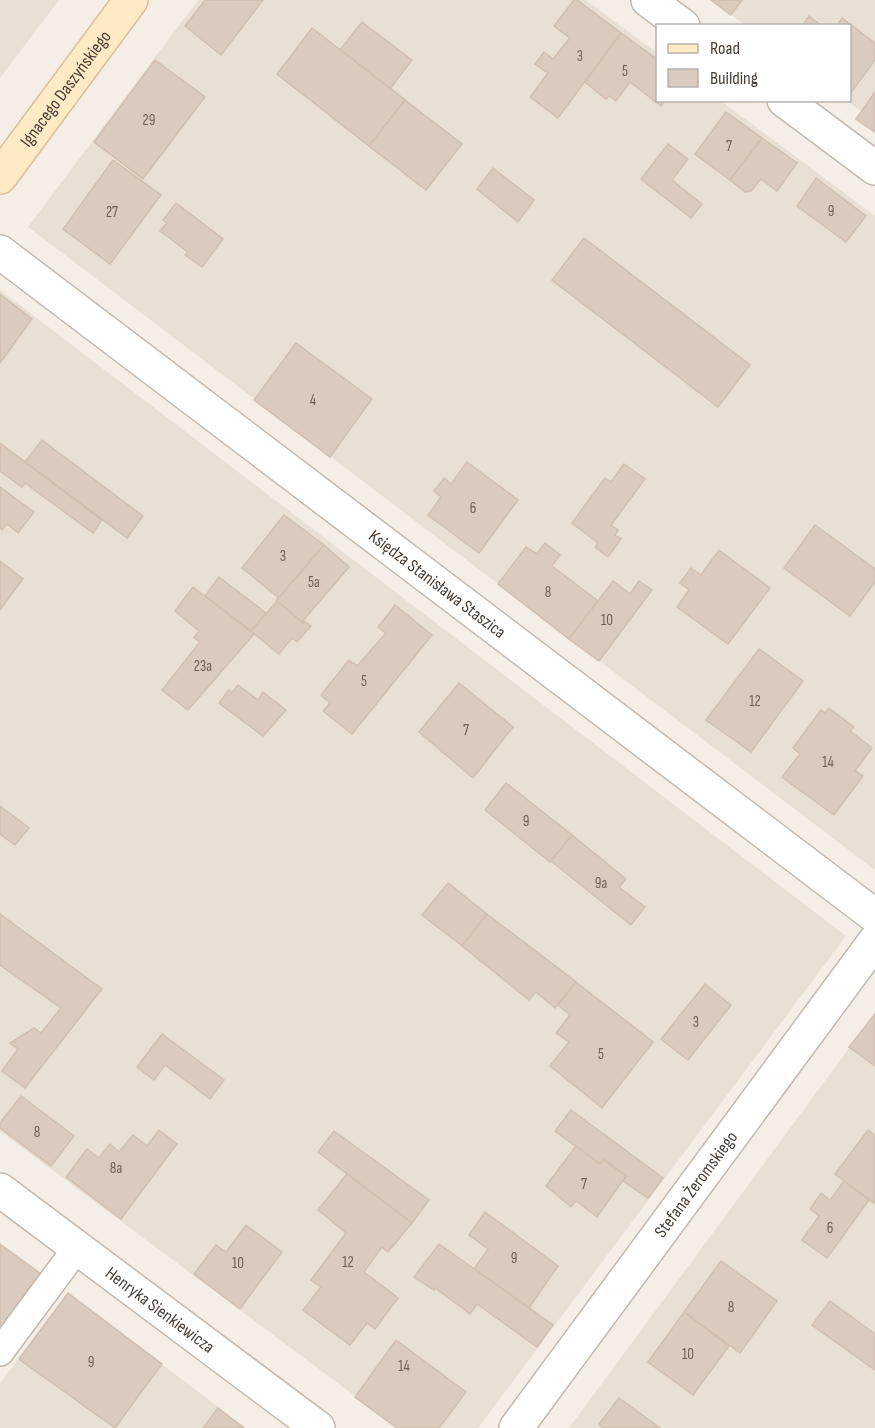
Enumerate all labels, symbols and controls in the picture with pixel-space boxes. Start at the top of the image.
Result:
legend [656,24,851,102]
street label: Ignacego Daszyńskiego [16,26,115,151]
text: Road [710,38,740,59]
house number: 3 [577,47,583,66]
house number: 5 [622,62,628,81]
text: Building [710,68,758,89]
house number: 29 [143,111,155,130]
house number: 7 [726,137,732,156]
house number: 9 [828,202,834,221]
house number: 27 [106,203,118,222]
house number: 4 [310,391,316,410]
house number: 6 [470,499,476,518]
street label: Księdza Stanisława Staszica [365,525,510,643]
house number: 3 [280,547,286,566]
house number: 5a [308,573,320,592]
house number: 8 [545,583,551,602]
house number: 10 [601,611,613,630]
house number: 23a [194,657,212,676]
house number: 5 [361,672,367,691]
house number: 12 [749,692,761,711]
house number: 7 [463,721,469,740]
house number: 14 [822,753,834,772]
house number: 9 [523,812,529,831]
house number: 9a [595,874,607,893]
house number: 3 [693,1013,699,1032]
house number: 5 [598,1045,604,1064]
house number: 8 [34,1123,40,1142]
street label: Stefana Żeromskiego [650,1127,742,1241]
house number: 8a [110,1159,122,1178]
house number: 7 [581,1175,587,1194]
house number: 6 [827,1219,833,1238]
house number: 9 [511,1249,517,1268]
house number: 12 [342,1253,354,1272]
house number: 10 [232,1254,244,1273]
street label: Henryka Sienkiewicza [102,1262,219,1357]
house number: 8 [728,1298,734,1317]
house number: 10 [682,1345,694,1364]
house number: 9 [88,1353,94,1372]
house number: 14 [398,1357,410,1376]

